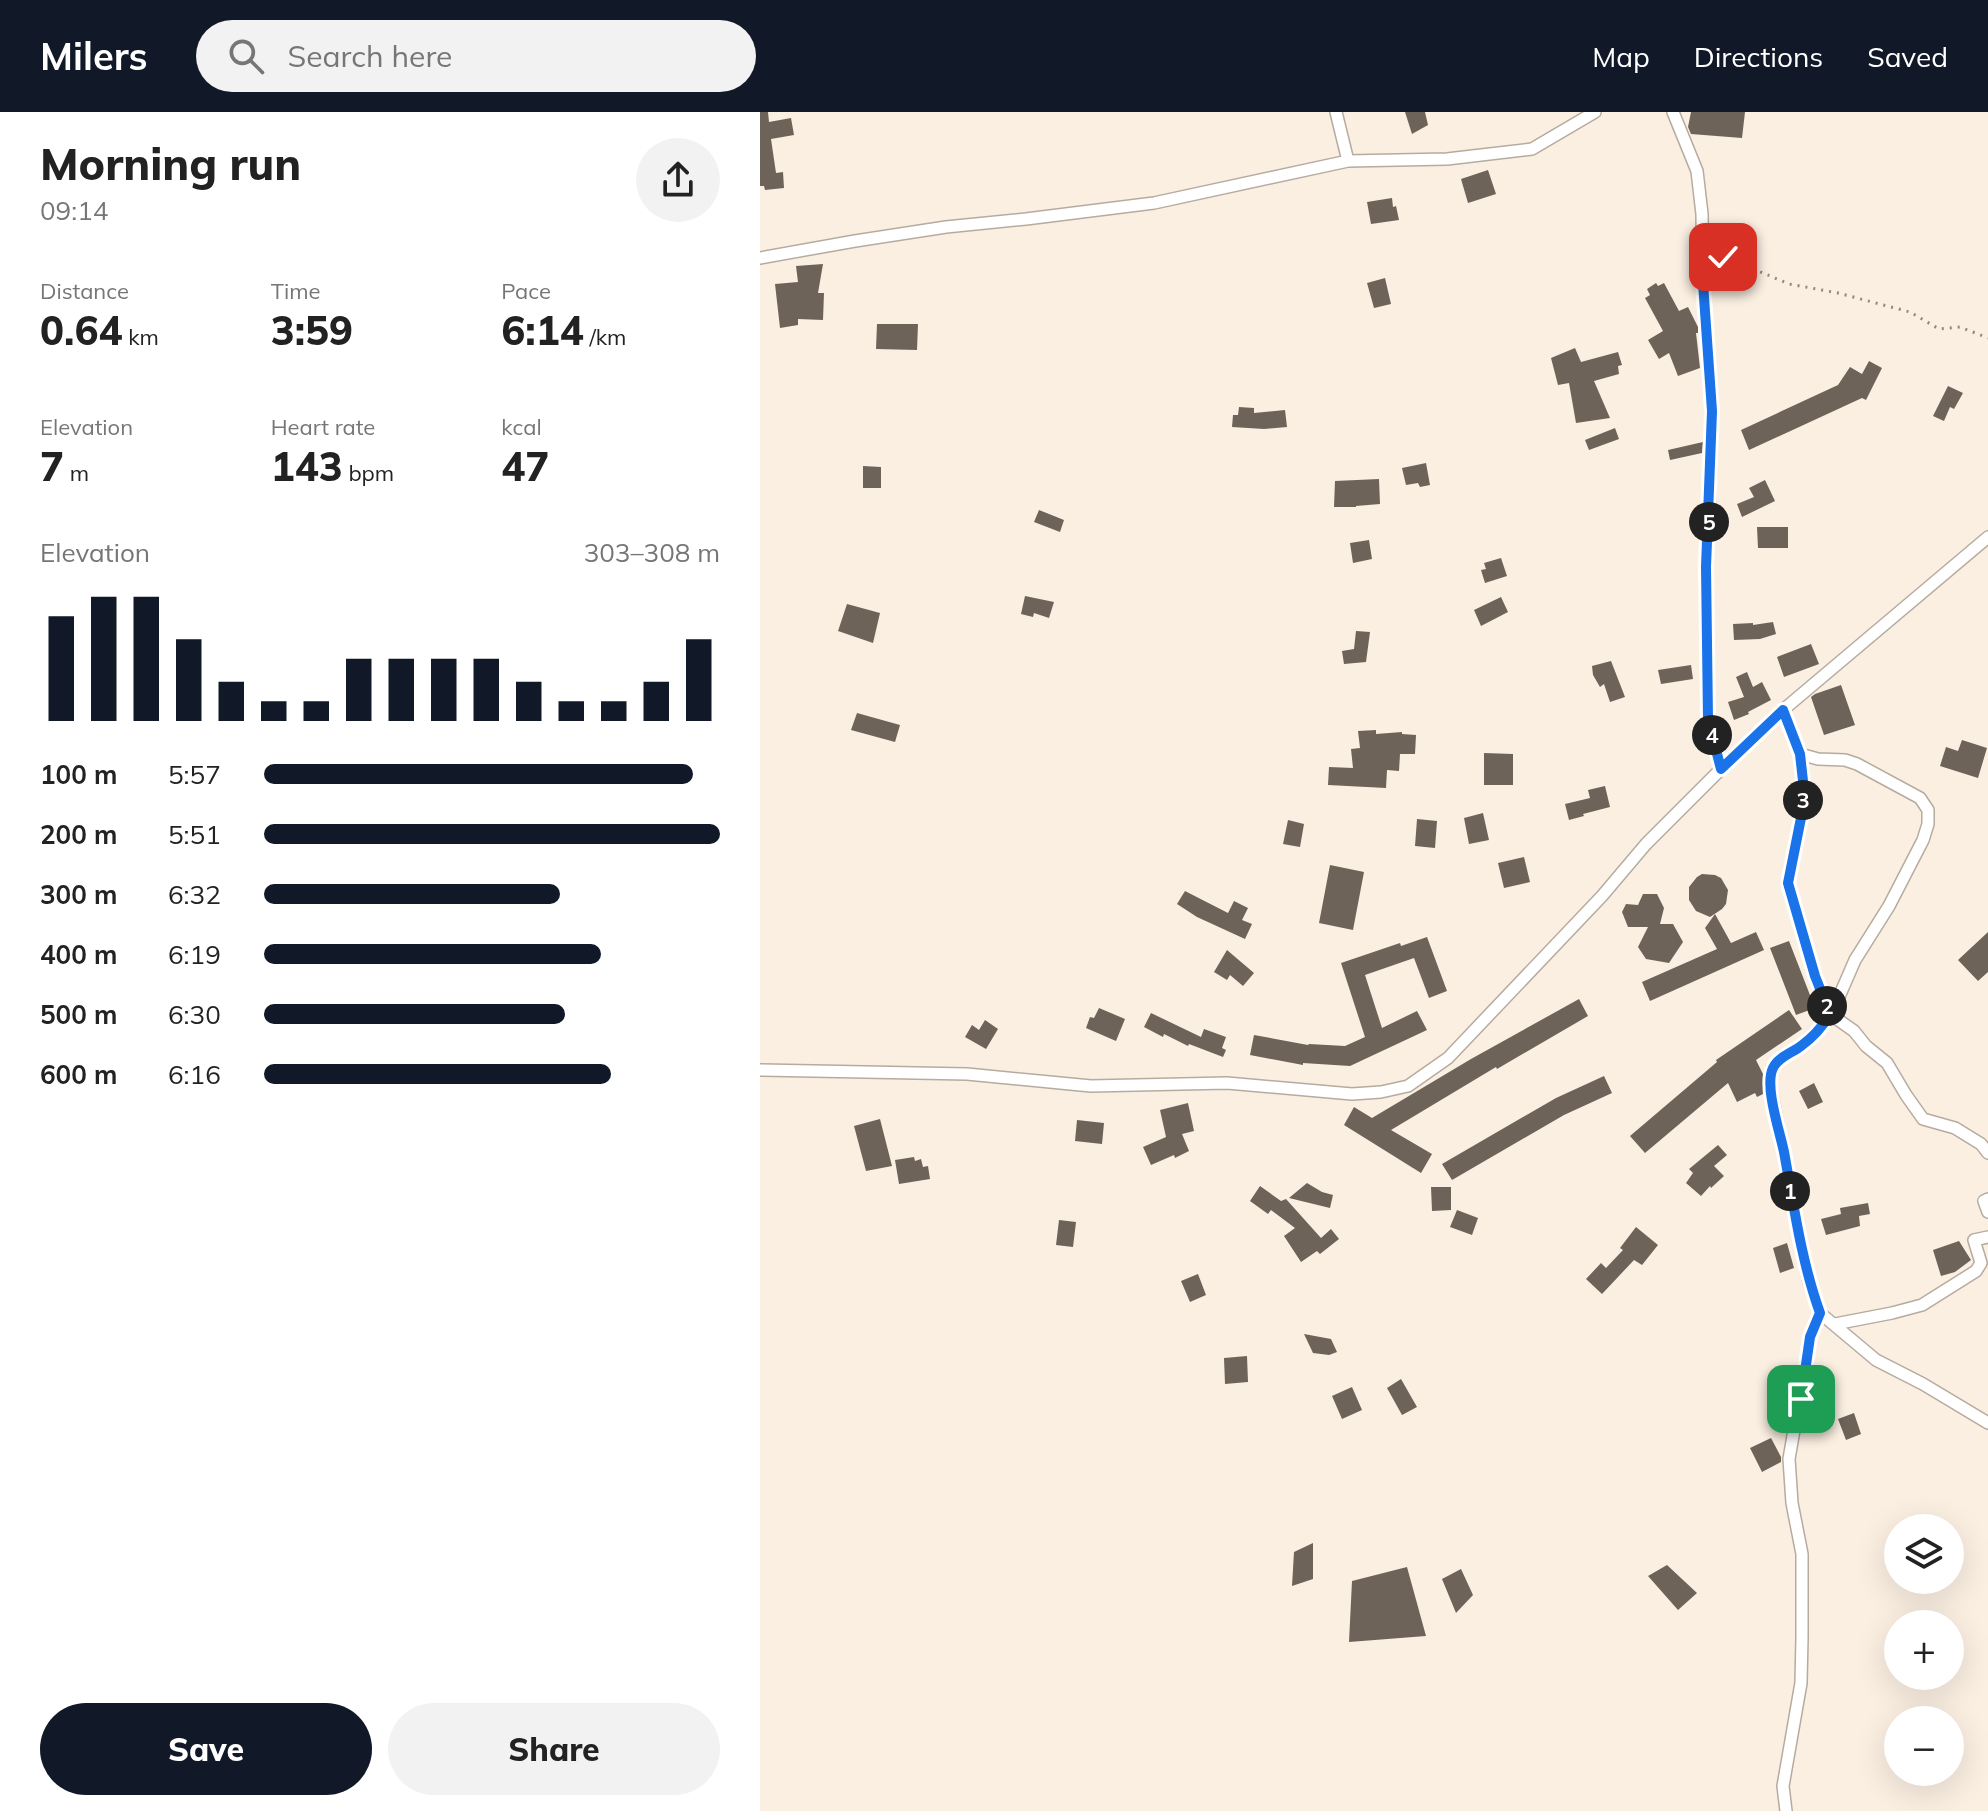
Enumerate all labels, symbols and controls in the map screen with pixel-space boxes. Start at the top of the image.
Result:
search box [196,20,756,92]
text: Milers [40,32,148,80]
icon: search [224,34,268,78]
text: Search here [288,37,452,75]
text: Map [1592,39,1650,74]
text: Directions [1694,39,1823,74]
text: Saved [1867,39,1948,74]
text: Morning run [40,136,301,191]
button: share [636,138,720,222]
text: 09:14 [40,194,108,227]
pin [1689,223,1757,291]
icon: check [1701,235,1745,279]
text: Distance [40,277,129,305]
text: Time [271,277,320,305]
text: Pace [501,277,551,305]
text: 0.64 [40,305,122,355]
text: 3:59 [271,305,353,355]
text: 6:14 [501,305,584,355]
text: km [122,323,159,351]
text: /km [584,323,626,351]
text: Elevation [40,413,133,441]
text: Heart rate [271,413,375,441]
text: kcal [501,413,542,441]
text: 7 [40,441,64,491]
text: 143 [271,441,343,491]
text: 47 [501,441,549,491]
text: m [64,459,89,487]
text: bpm [343,459,394,487]
pin: 5 [1689,502,1729,542]
text: 5 [1702,508,1716,536]
text: Elevation [40,536,150,569]
text: 303–308 m [584,536,720,569]
pin: 4 [1692,715,1732,755]
text: 4 [1705,721,1719,749]
text: 100 m [40,758,117,791]
text: 5:57 [168,758,221,791]
pin: 3 [1783,780,1823,820]
text: 3 [1796,786,1810,814]
text: 200 m [40,818,117,851]
text: 5:51 [168,818,221,851]
text: 300 m [40,878,117,911]
text: 6:32 [168,878,221,911]
text: 400 m [40,938,117,971]
text: 6:19 [168,938,221,971]
pin: 2 [1807,986,1847,1026]
text: 2 [1820,992,1834,1020]
text: 500 m [40,998,117,1031]
text: 6:30 [168,998,221,1031]
text: 600 m [40,1058,117,1091]
text: 6:16 [168,1058,221,1091]
pin: 1 [1770,1171,1810,1211]
text: 1 [1783,1177,1797,1205]
pin [1767,1365,1835,1433]
icon: arrive [1779,1377,1823,1421]
map controls [1884,1514,1964,1786]
button: layers [1884,1514,1964,1594]
button: + [1884,1610,1964,1690]
button: Save [40,1703,372,1795]
button: Share [388,1703,720,1795]
button: − [1884,1706,1964,1786]

